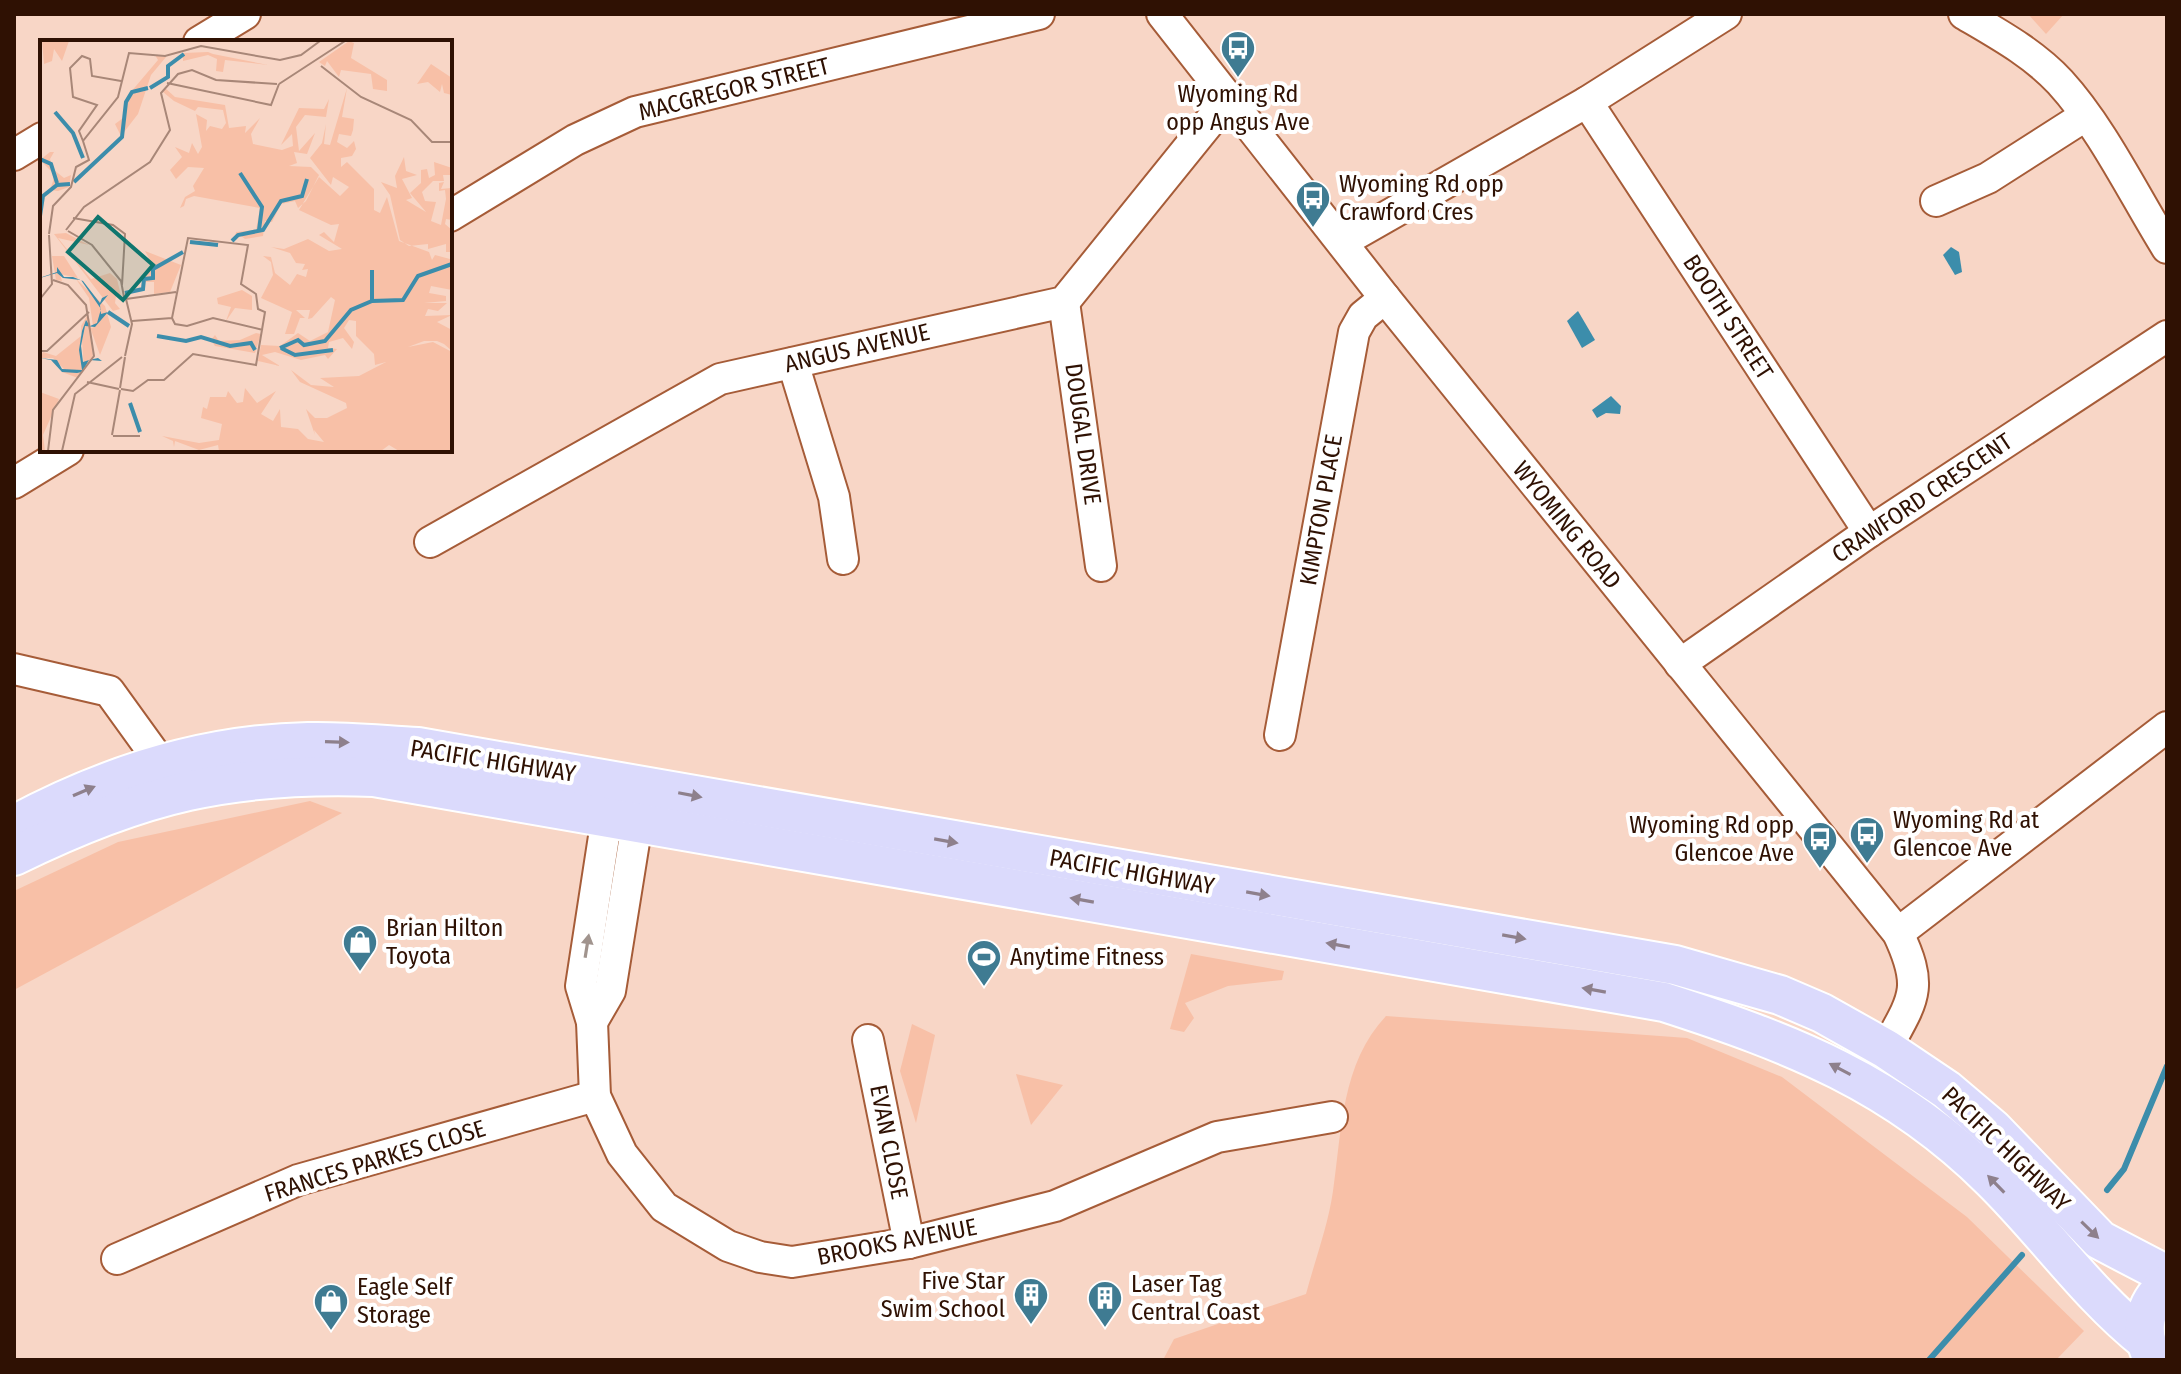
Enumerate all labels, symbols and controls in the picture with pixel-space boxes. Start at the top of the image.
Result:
bus stop icon: Wyoming Rd opp Angus Ave [1219,29,1257,79]
inset map [40,40,452,452]
street label: MACGREGOR STREET [636,52,832,126]
place label: Wyoming Rd opp Angus Ave [1166,80,1310,136]
place label: Wyoming Rd opp Crawford Cres [1339,170,1504,226]
bus stop icon: Wyoming Rd opp Crawford Cres [1294,179,1332,229]
street label: BOOTH STREET [1677,249,1779,385]
street label: ANGUS AVENUE [782,318,932,378]
street label: DOUGAL DRIVE [1059,361,1107,507]
street label: CRAWFORD CRESCENT [1827,427,2017,569]
street label: KIMPTON PLACE [1294,432,1348,588]
street label: WYOMING ROAD [1507,456,1627,594]
street label: PACIFIC HIGHWAY [408,734,578,788]
one-way arrow [325,736,350,749]
one-way arrow [72,785,96,798]
one-way arrow [678,789,703,802]
place label: Wyoming Rd at Glencoe Ave [1893,806,2039,862]
place label: Wyoming Rd opp Glencoe Ave [1629,811,1794,867]
bus stop icon: Wyoming Rd at Glencoe Ave [1848,815,1886,865]
bus stop icon: Wyoming Rd opp Glencoe Ave [1801,820,1839,870]
one-way arrow [934,835,959,847]
street label: PACIFIC HIGHWAY [1047,844,1217,900]
one-way arrow [1245,888,1270,900]
one-way arrow [1069,894,1094,906]
place label: Brian Hilton Toyota [386,914,503,970]
shop icon: Brian Hilton Toyota [341,923,379,973]
one-way arrow [1502,932,1527,944]
one-way arrow [581,933,594,958]
sports icon: Anytime Fitness [965,938,1003,988]
one-way arrow [1325,938,1350,951]
place label: Anytime Fitness [1010,943,1164,971]
one-way arrow [1581,983,1606,995]
one-way arrow [1829,1062,1852,1075]
street label: PACIFIC HIGHWAY [1936,1081,2076,1217]
street label: EVAN CLOSE [864,1082,914,1202]
street label: FRANCES PARKES CLOSE [261,1114,489,1208]
one-way arrow [1987,1175,2006,1194]
street label: BROOKS AVENUE [815,1213,979,1271]
one-way arrow [2080,1221,2099,1239]
place label: Five Star Swim School [881,1267,1006,1323]
place label: Laser Tag Central Coast [1131,1270,1260,1326]
place label: Eagle Self Storage [357,1273,454,1329]
building icon: Five Star Swim School [1012,1276,1050,1326]
building icon: Laser Tag Central Coast [1086,1279,1124,1329]
shop icon: Eagle Self Storage [312,1282,350,1332]

